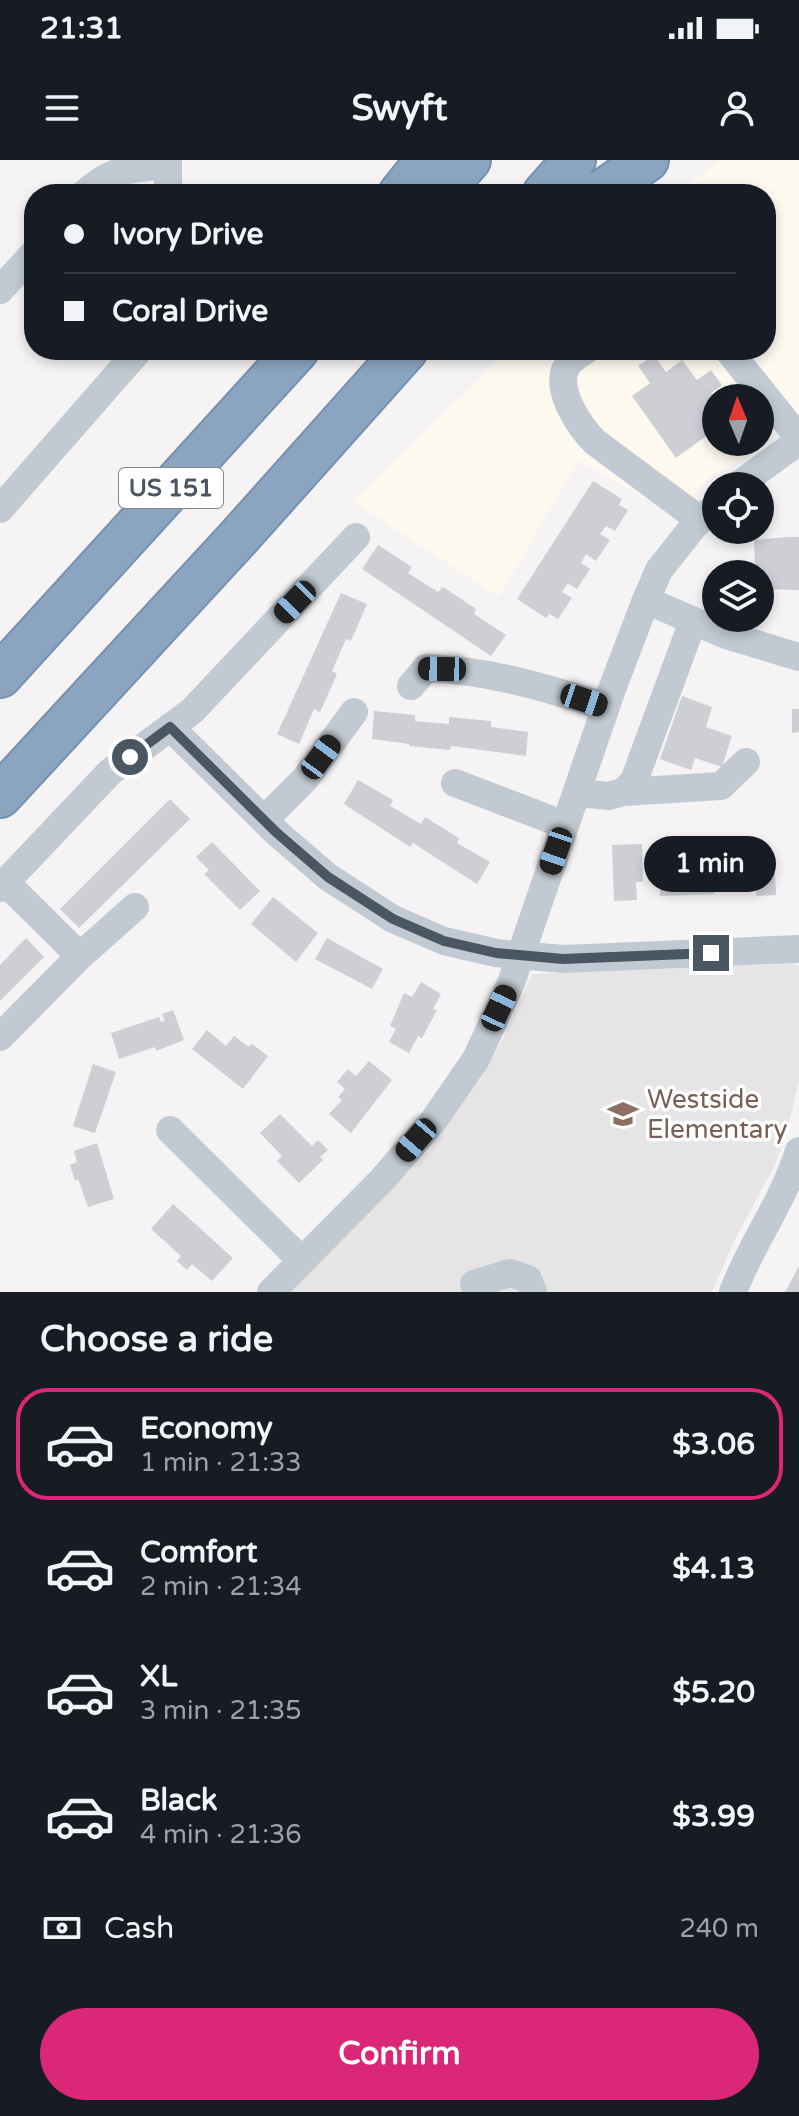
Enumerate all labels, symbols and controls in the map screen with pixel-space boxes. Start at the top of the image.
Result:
text: 21:31 [40,10,123,47]
icon: menu [40,86,84,130]
icon: person [715,86,759,130]
text: Swyft [351,87,448,130]
text: Ivory Drive [112,216,264,253]
text: Coral Drive [112,293,268,330]
north arrow [702,384,774,456]
map controls [702,384,774,632]
road number: US 151 [119,468,223,508]
button: locate [702,472,774,544]
button: layers [702,560,774,632]
car [270,576,320,628]
car [418,657,466,681]
car [557,681,611,719]
car [297,731,345,783]
route start [112,739,148,775]
car [537,824,575,878]
callout: 1 min [645,837,777,893]
text: 1 min [675,848,745,879]
route end [693,935,729,971]
car [478,981,520,1035]
place label: Westside Elementary [647,1084,787,1145]
school or university icon: Westside Elementary [606,1097,640,1131]
car [391,1114,441,1166]
text: Choose a ride [40,1318,273,1361]
icon: car [44,1408,116,1480]
text: Economy [140,1410,273,1447]
text: $3.06 [672,1426,755,1463]
text: 1 min · 21:33 [140,1447,302,1478]
icon: car [44,1532,116,1604]
text: Comfort [140,1534,258,1571]
text: $4.13 [672,1550,755,1587]
text: 2 min · 21:34 [140,1571,302,1602]
icon: car [44,1656,116,1728]
text: XL [140,1658,177,1695]
text: $5.20 [673,1674,755,1711]
text: 3 min · 21:35 [140,1695,302,1726]
icon: car [44,1780,116,1852]
text: Black [140,1782,217,1819]
text: $3.99 [672,1798,755,1835]
text: 4 min · 21:36 [140,1819,302,1850]
icon: cash [40,1906,84,1950]
text: Cash [104,1910,174,1947]
text: 240 m [679,1913,759,1944]
button: Confirm [40,2008,759,2100]

